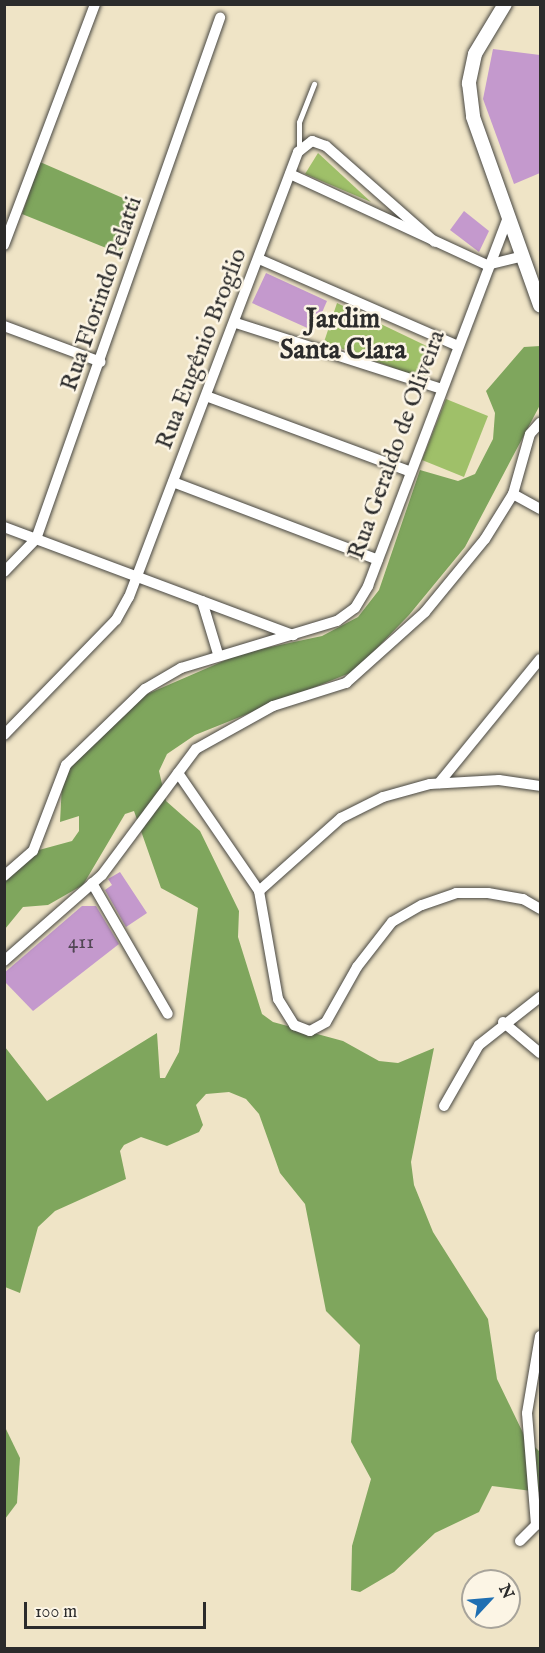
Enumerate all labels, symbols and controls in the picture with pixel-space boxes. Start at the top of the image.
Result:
street label: Rua Florindo Pelatti [55,193,149,395]
street label: Rua Eugênio Broglio [150,244,254,454]
district label: Jardim Santa Clara [280,304,406,367]
street label: Rua Geraldo de Oliveira [342,326,452,564]
house number: 411 [68,930,94,956]
north arrow [461,1569,521,1629]
text: N [493,1581,517,1603]
scale bar [27,1590,208,1628]
text: 100 m [35,1601,77,1624]

